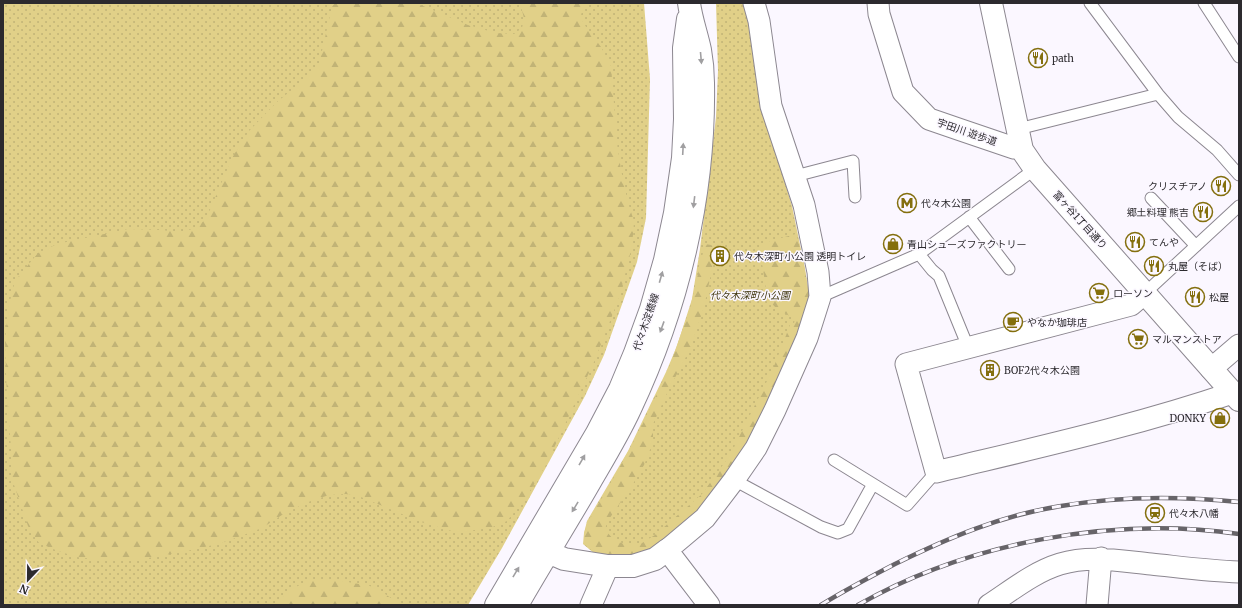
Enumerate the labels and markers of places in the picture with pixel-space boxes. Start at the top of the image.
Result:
restaurant icon: path [1027,47,1049,69]
place label: path [1052,52,1074,65]
restaurant icon: クリスチアノ [1210,175,1232,197]
place label: クリスチアノ [1148,180,1207,193]
metro station icon: 代々木公園 [896,192,918,214]
place label: 代々木公園 [921,197,971,210]
restaurant icon: 郷土料理 熊吉 [1192,201,1214,223]
place label: 郷土料理 熊吉 [1127,206,1189,219]
restaurant icon: てんや [1124,231,1146,253]
shop icon: 青山シューズファクトリー [882,233,904,255]
place label: てんや [1149,236,1179,249]
place label: 青山シューズファクトリー [907,238,1027,251]
building icon: 代々木深町小公園 透明トイレ [709,245,731,267]
place label: 代々木深町小公園 透明トイレ [734,250,866,263]
restaurant icon: 丸屋（そば） [1143,255,1165,277]
place label: 丸屋（そば） [1168,260,1228,273]
supermarket icon: ローソン [1088,282,1110,304]
restaurant icon: 松屋 [1184,286,1206,308]
place label: ローソン [1113,287,1153,300]
place label: 松屋 [1209,291,1229,304]
cafe icon: やなか珈琲店 [1002,311,1024,333]
place label: やなか珈琲店 [1027,316,1087,329]
supermarket icon: マルマンストア [1127,328,1149,350]
place label: マルマンストア [1152,333,1222,346]
building icon: BOF2代々木公園 [979,359,1001,381]
place label: BOF2代々木公園 [1004,364,1080,377]
shop icon: DONKY [1209,407,1231,429]
place label: DONKY [1169,412,1207,425]
station icon: 代々木八幡 [1144,502,1166,524]
place label: 代々木八幡 [1169,507,1219,520]

